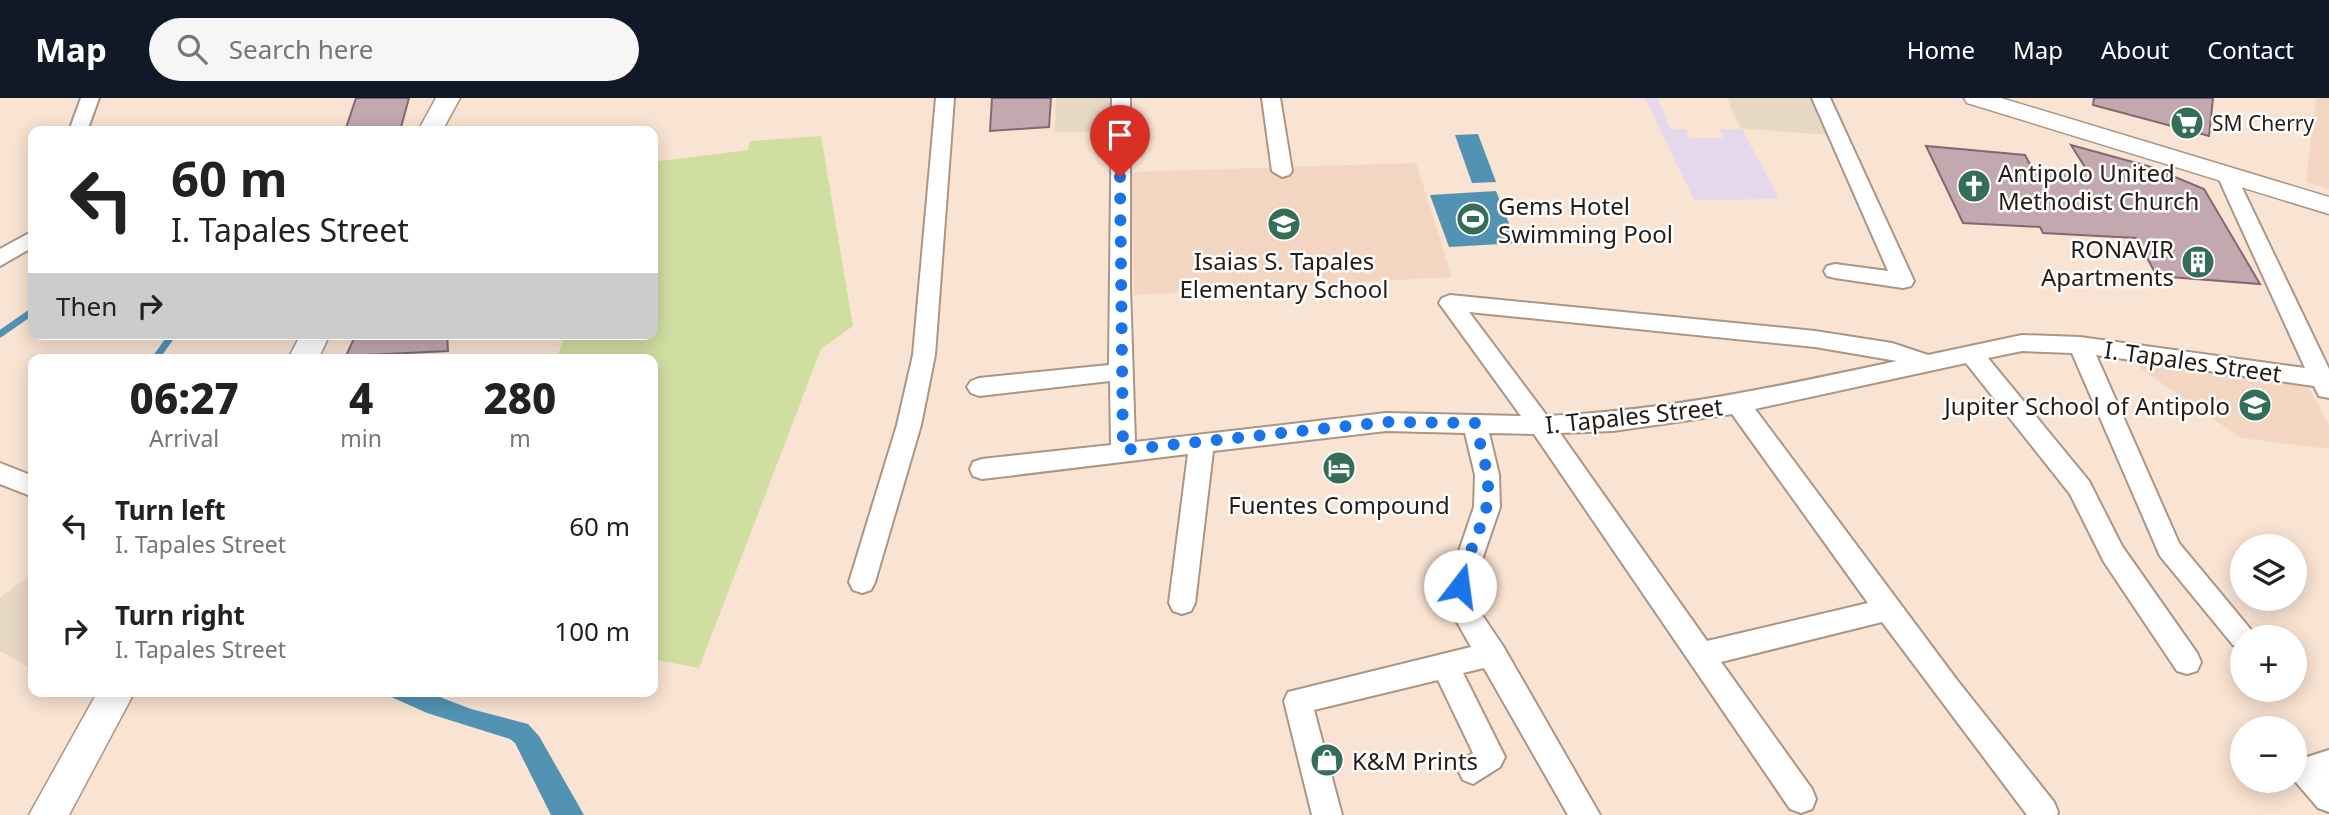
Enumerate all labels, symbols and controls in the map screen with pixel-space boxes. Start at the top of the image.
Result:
search box [149,18,639,81]
text: Map [35,27,107,72]
icon: search [173,30,211,68]
text: Search here [229,31,373,67]
text: Home [1907,33,1975,66]
text: Map [2013,33,2063,66]
text: About [2101,33,2169,66]
text: Contact [2207,33,2294,66]
supermarket icon: SM Cherry [2168,104,2206,142]
pin [1090,105,1150,177]
place label: SM Cherry [2212,109,2314,137]
icon: arrive [1101,116,1139,154]
text: 60 m [171,145,288,211]
icon: left [56,154,147,245]
place label: Antipolo United Methodist Church [1998,156,2199,217]
church icon: Antipolo United Methodist Church [1955,167,1993,205]
place label: Gems Hotel Swimming Pool [1498,189,1673,250]
sports icon: Gems Hotel Swimming Pool [1454,200,1492,238]
school or university icon: Isaias S. Tapales Elementary School [1265,205,1303,243]
text: I. Tapales Street [171,208,409,251]
place label: RONAVIR Apartments [2041,232,2174,293]
building icon: RONAVIR Apartments [2179,243,2217,281]
place label: Isaias S. Tapales Elementary School [1179,244,1389,305]
icon: right [131,287,169,325]
text: Then [56,288,117,324]
street label: I. Tapales Street [2102,332,2284,390]
text: 06:27 [130,369,239,426]
text: 4 [349,369,373,426]
text: 280 [484,369,556,426]
school or university icon: Jupiter School of Antipolo [2236,386,2274,424]
street label: I. Tapales Street [1544,389,1725,441]
place label: Jupiter School of Antipolo [1942,389,2230,422]
text: Arrival [149,422,219,454]
text: min [340,422,382,454]
text: m [509,422,531,454]
hotel icon: Fuentes Compound [1320,449,1358,487]
place label: Fuentes Compound [1228,488,1450,521]
text: Turn left [115,492,226,528]
icon: left [56,507,94,545]
text: 60 m [569,508,630,544]
text: I. Tapales Street [115,528,286,560]
map controls [2230,534,2307,793]
button: layers [2230,534,2307,611]
position arrow [1423,549,1497,623]
text: Turn right [115,597,245,633]
icon: right [56,612,94,650]
text: 100 m [554,613,630,649]
button: + [2230,625,2307,702]
text: I. Tapales Street [115,633,286,665]
button: − [2230,716,2307,793]
shop icon: K&M Prints [1308,741,1346,779]
place label: K&M Prints [1352,744,1478,777]

